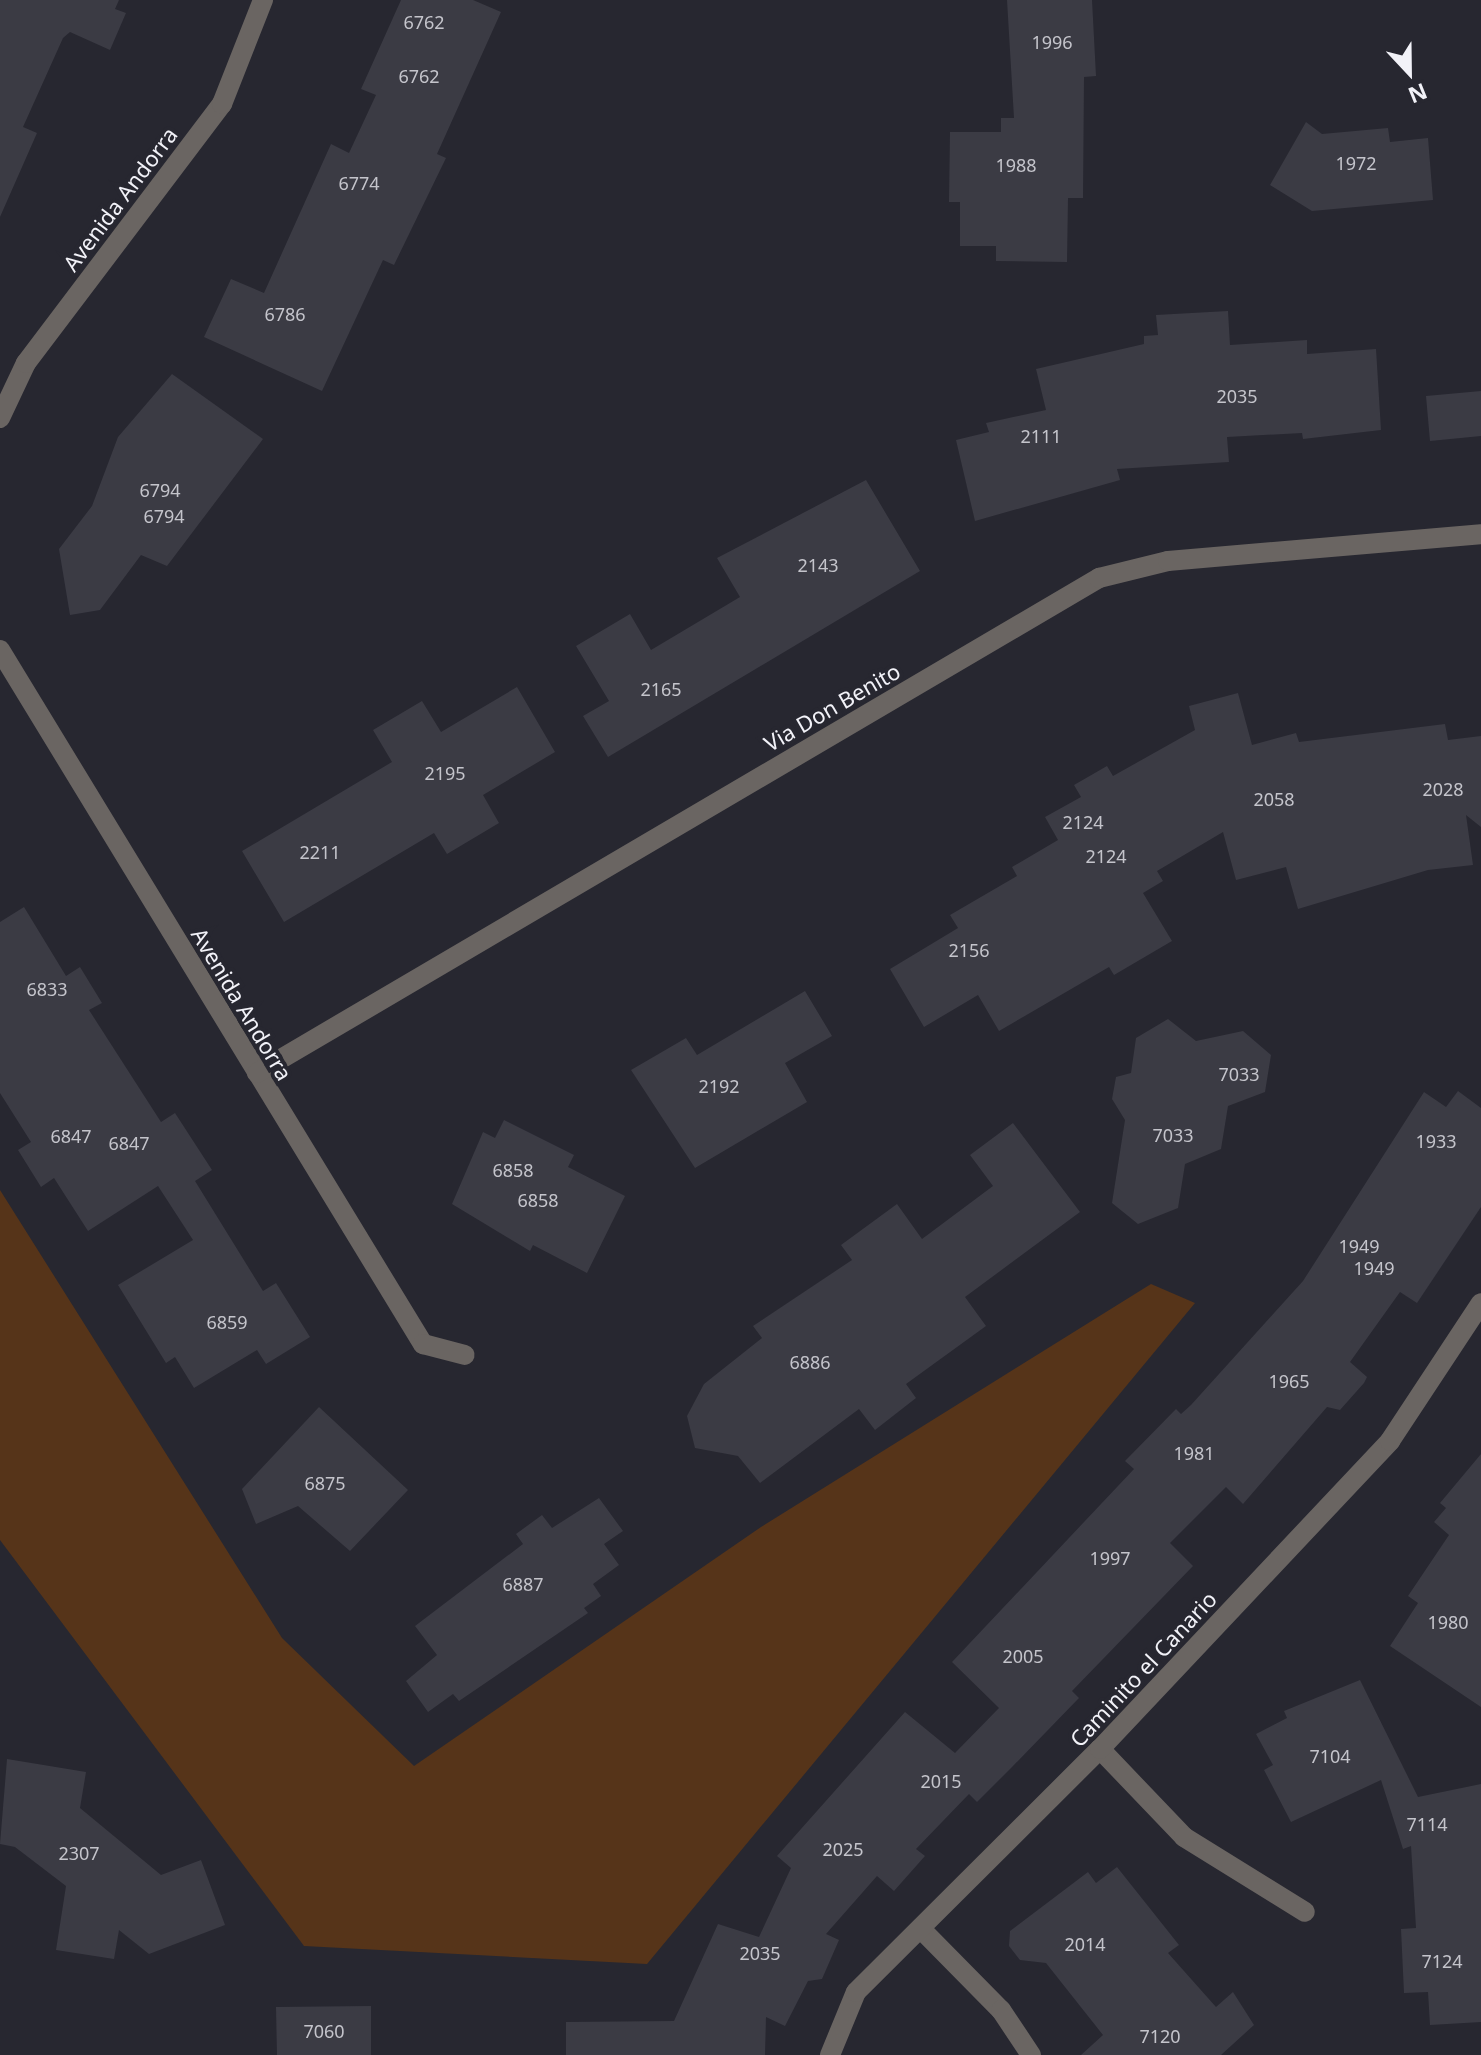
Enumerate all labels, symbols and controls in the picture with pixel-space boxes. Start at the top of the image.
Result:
house number: 6762 [403,11,445,33]
house number: 1996 [1031,31,1073,53]
north arrow [1369,32,1449,112]
house number: 6762 [398,65,440,87]
text: N [1404,77,1432,112]
street label: Avenida Andorra [57,122,183,276]
house number: 1972 [1335,152,1377,174]
house number: 1988 [995,154,1037,176]
house number: 6774 [338,172,380,194]
house number: 6786 [264,303,306,325]
house number: 2035 [1216,385,1258,407]
house number: 2111 [1020,425,1062,447]
house number: 6794 [139,479,181,501]
house number: 6794 [143,505,185,527]
house number: 2143 [797,554,839,576]
street label: Via Don Benito [759,657,905,757]
house number: 2165 [640,678,682,700]
house number: 2195 [424,762,466,784]
house number: 2028 [1422,778,1464,800]
house number: 2058 [1253,788,1295,810]
house number: 2124 [1062,811,1104,833]
house number: 2211 [299,841,341,863]
house number: 2124 [1085,845,1127,867]
street label: Avenida Andorra [186,923,298,1085]
house number: 2156 [948,939,990,961]
house number: 6833 [26,978,68,1000]
house number: 7033 [1218,1063,1260,1085]
house number: 2192 [698,1075,740,1097]
house number: 7033 [1152,1124,1194,1146]
house number: 6847 [50,1125,92,1147]
house number: 1933 [1415,1130,1457,1152]
house number: 6847 [108,1132,150,1154]
house number: 6858 [492,1159,534,1181]
house number: 6858 [517,1189,559,1211]
house number: 1949 [1338,1235,1380,1257]
house number: 1949 [1353,1257,1395,1279]
house number: 6859 [206,1311,248,1333]
house number: 6886 [789,1351,831,1373]
house number: 1965 [1268,1370,1310,1392]
house number: 1981 [1173,1442,1215,1464]
house number: 6875 [304,1472,346,1494]
house number: 1997 [1089,1547,1131,1569]
house number: 6887 [502,1573,544,1595]
street label: Caminito el Canario [1064,1586,1222,1752]
house number: 1980 [1427,1611,1469,1633]
house number: 2005 [1002,1645,1044,1667]
house number: 7104 [1309,1745,1351,1767]
house number: 2015 [920,1770,962,1792]
house number: 7114 [1406,1813,1448,1835]
house number: 2025 [822,1838,864,1860]
house number: 2307 [58,1842,100,1864]
house number: 2014 [1064,1933,1106,1955]
house number: 2035 [739,1942,781,1964]
house number: 7124 [1421,1950,1463,1972]
house number: 7060 [303,2020,345,2042]
house number: 7120 [1139,2025,1181,2047]

